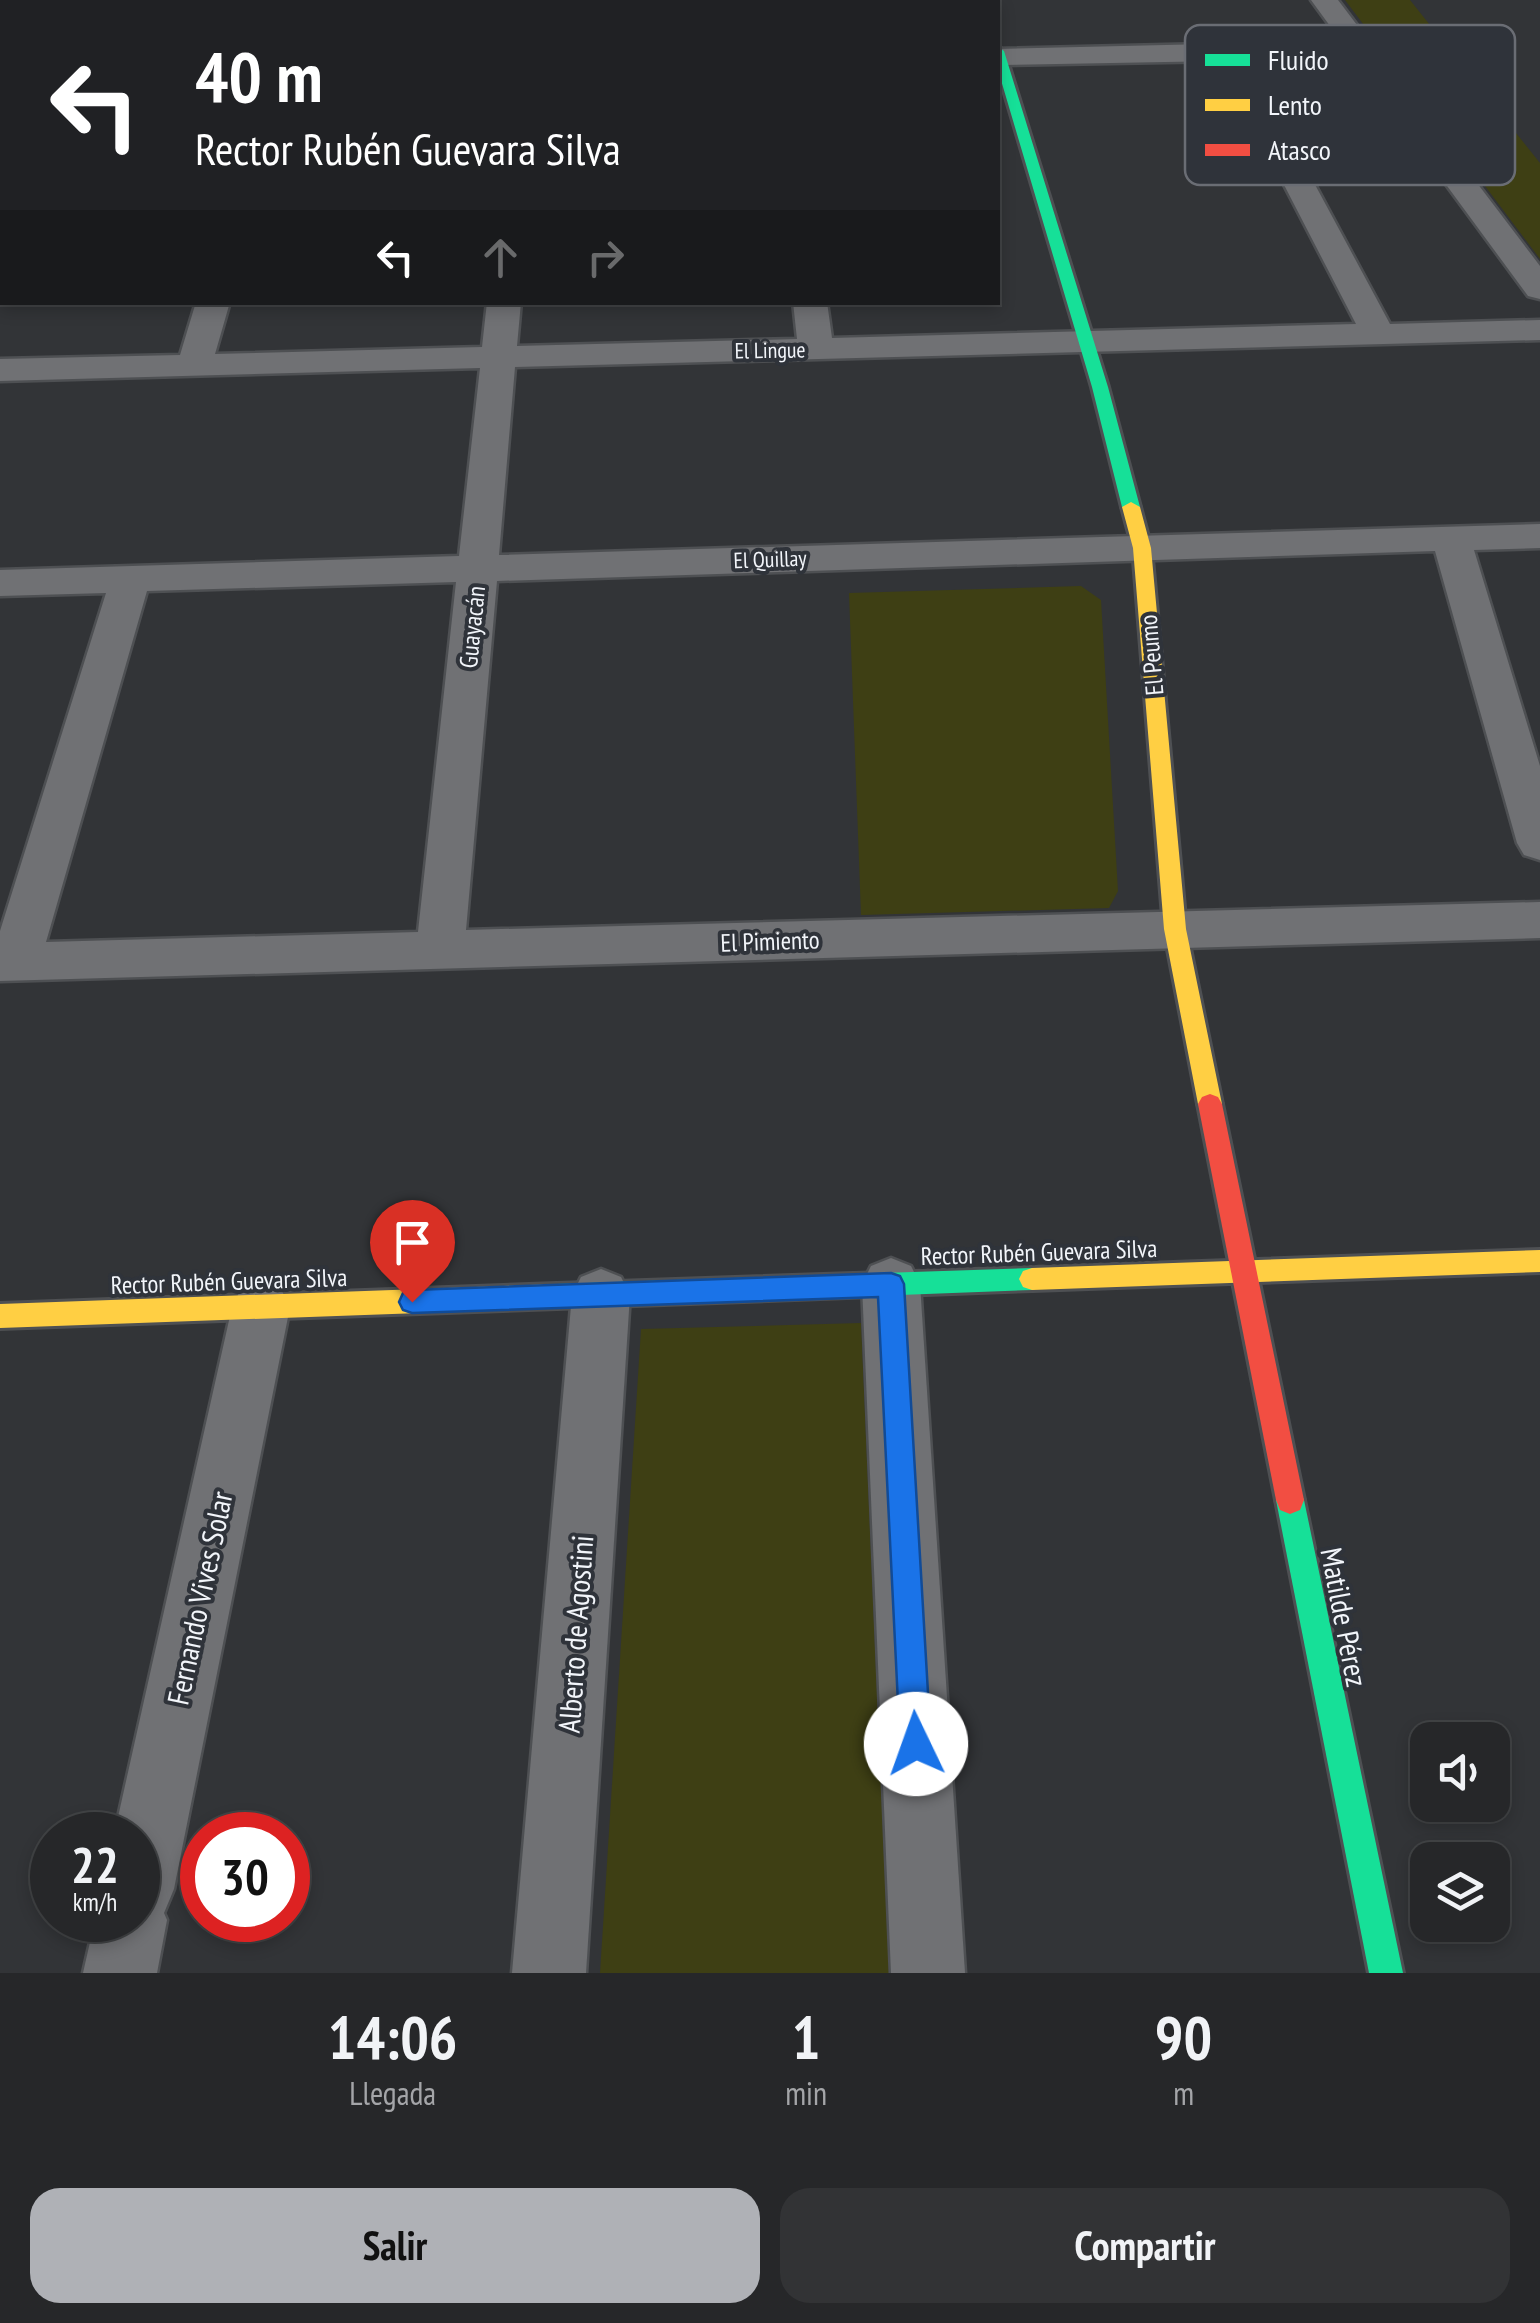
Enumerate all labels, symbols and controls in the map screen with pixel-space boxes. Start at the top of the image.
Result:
legend [1185,25,1515,185]
text: 40 m [195,31,323,121]
icon: left [30,40,160,170]
text: Fluido [1268,41,1329,78]
text: Lento [1268,86,1322,123]
text: Rector Rubén Guevara Silva [195,119,621,177]
text: Atasco [1268,131,1331,168]
icon: left [368,230,423,285]
icon: ahead [473,230,528,285]
icon: right [578,230,633,285]
street label: El Lingue [734,335,806,365]
street label: El Quillay [733,544,808,574]
street label: Guayacán [452,584,492,670]
street label: El Peumo [1132,613,1170,697]
street label: El Pimiento [720,923,820,959]
pin [370,1200,455,1303]
icon: arrive [385,1215,440,1270]
street label: Rector Rubén Guevara Silva [920,1232,1158,1272]
street label: Rector Rubén Guevara Silva [110,1261,348,1301]
street label: Fernando Vives Solar [157,1487,241,1708]
street label: Alberto de Agostini [549,1534,601,1734]
street label: Matilde Pérez [1312,1544,1378,1690]
position arrow [864,1692,968,1796]
map controls [1410,1722,1510,1942]
button: sound [1410,1722,1510,1822]
speed limit sign: 30 [180,1812,310,1942]
text: 22 [71,1832,119,1897]
button: layers [1410,1842,1510,1942]
text: km/h [73,1886,117,1918]
text: 14:06 [328,1998,458,2076]
text: 1 [792,1998,821,2076]
text: 90 [1155,1998,1212,2076]
text: Llegada [349,2072,436,2114]
text: min [785,2072,827,2114]
text: m [1173,2072,1194,2114]
button: Salir [30,2188,760,2303]
button: Compartir [780,2188,1510,2303]

